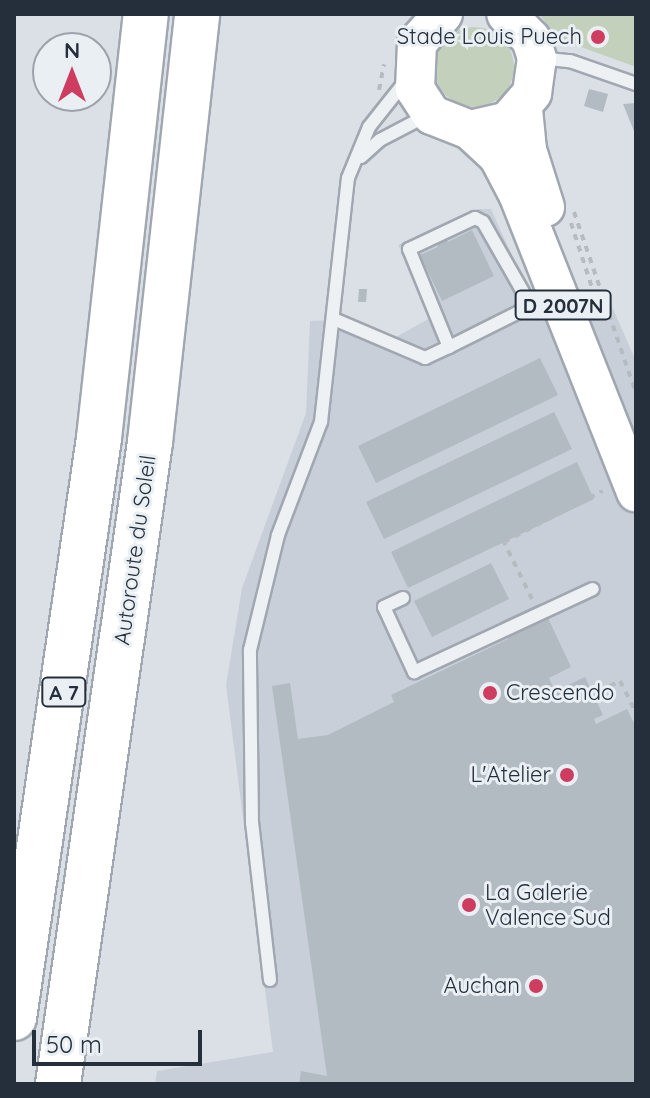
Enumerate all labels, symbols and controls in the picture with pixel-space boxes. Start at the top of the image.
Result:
place label: Stade Louis Puech [397,24,582,50]
marker: Stade Louis Puech [589,28,607,46]
north arrow [32,32,112,112]
text: N [64,36,80,64]
road number: D 2007N [513,289,613,321]
street label: Autoroute du Soleil [109,453,161,647]
road number: A 7 [40,676,88,708]
place label: Crescendo [506,680,614,706]
marker: Crescendo [481,684,499,702]
place label: L'Atelier [470,762,551,788]
marker: L'Atelier [558,766,576,784]
place label: La Galerie Valence Sud [485,879,611,930]
marker: La Galerie Valence Sud [460,896,478,914]
place label: Auchan [444,973,520,999]
marker: Auchan [527,977,545,995]
scale bar [36,1014,206,1064]
text: 50 m [46,1029,102,1059]

